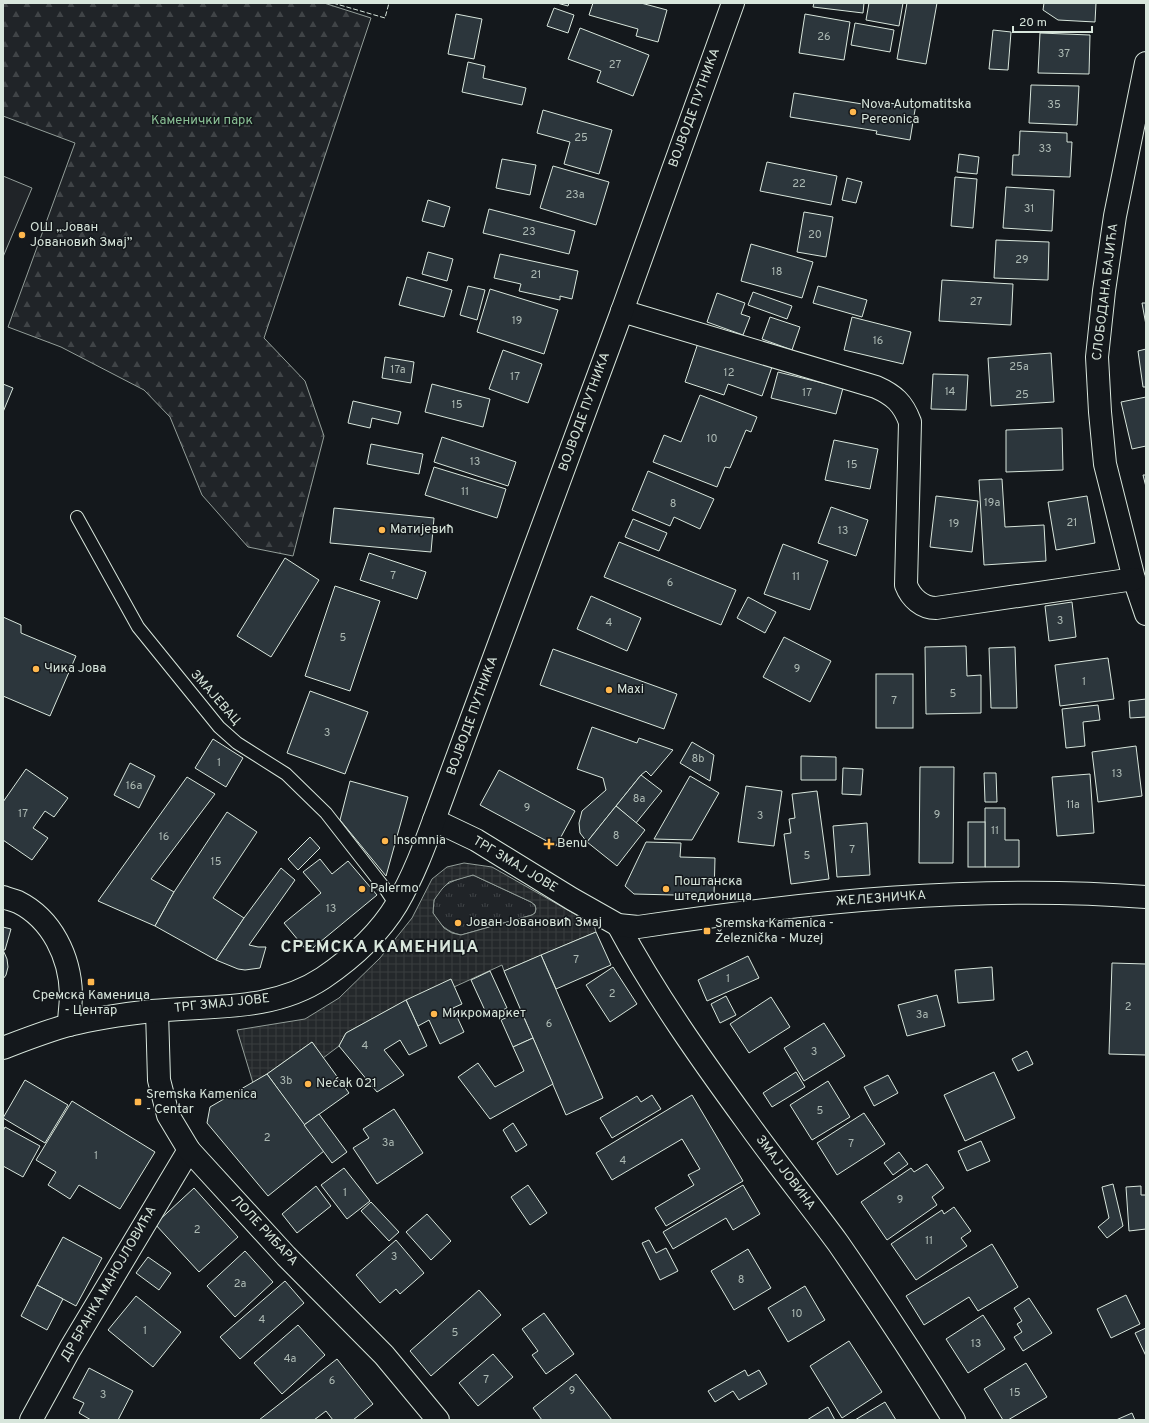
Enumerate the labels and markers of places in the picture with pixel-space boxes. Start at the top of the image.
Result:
place label: Nova Automatitska Pereonica [861,97,971,128]
marker: Nova Automatitska Pereonica [848,107,858,117]
place label: ОШ „Јован Јовановић Змај” [30,220,133,251]
marker: ОШ „Јован Јовановић Змај” [17,230,27,240]
place label: Матијевић [390,522,454,538]
marker: Матијевић [377,525,387,535]
place label: Чика Јова [44,661,106,677]
marker: Чика Јова [31,664,41,674]
place label: Maxi [617,682,644,698]
marker: Maxi [604,685,614,695]
place label: Insomnia [393,833,446,849]
marker: Insomnia [380,836,390,846]
place label: Benu [557,836,587,852]
marker: Benu [544,839,554,849]
place label: Поштанска штедионица [674,874,752,905]
place label: Palermo [370,881,419,897]
marker: Palermo [357,884,367,894]
marker: Поштанска штедионица [661,884,671,894]
place label: Јован Јовановић Змај [466,915,602,931]
place label: Sremska Kamenica - Železnička - Muzej [715,916,834,947]
marker: Јован Јовановић Змај [453,918,463,928]
marker: Sremska Kamenica - Železnička - Muzej [702,926,712,936]
marker: Сремска Каменица - Центар [86,977,96,987]
place label: Сремска Каменица - Центар [32,988,150,1019]
place label: Микромаркет [442,1006,526,1022]
marker: Микромаркет [429,1009,439,1019]
place label: Nećak 021 [316,1076,377,1092]
marker: Nećak 021 [303,1079,313,1089]
place label: Sremska Kamenica - Centar [146,1087,257,1118]
marker: Sremska Kamenica - Centar [133,1097,143,1107]

